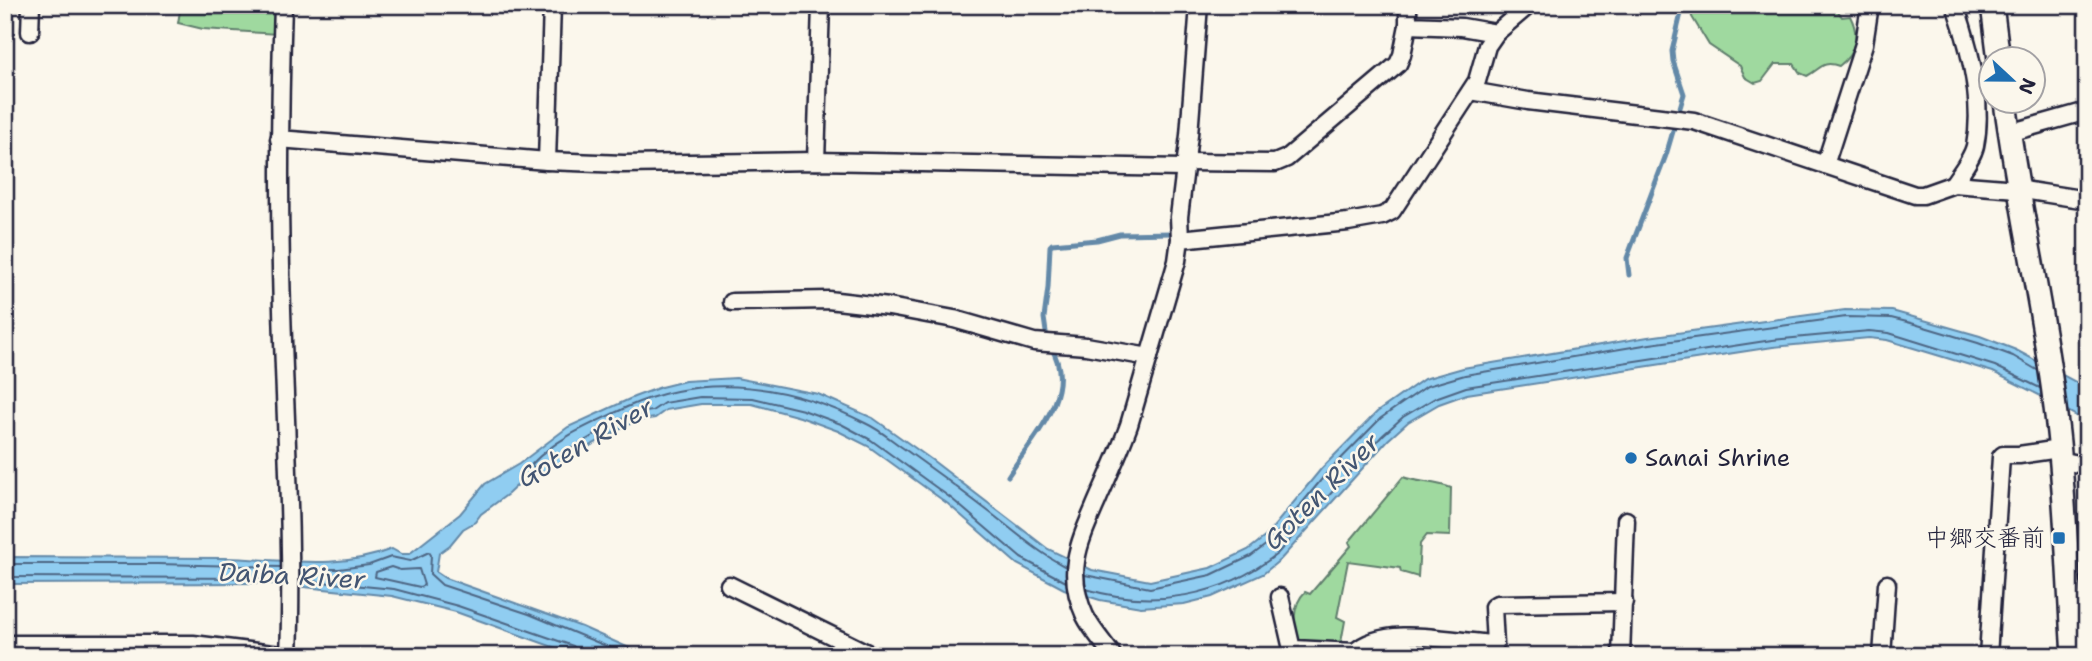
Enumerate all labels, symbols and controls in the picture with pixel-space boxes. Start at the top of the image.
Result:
north arrow [1976,46,2046,116]
text: N [2013,75,2042,98]
water label: Goten River [510,389,660,495]
water label: Goten River [1255,424,1388,557]
place label: Sanai Shrine [1645,442,1790,474]
marker: Sanai Shrine [1623,450,1639,466]
place label: 中郷交番前 [1925,522,2045,554]
marker: 中郷交番前 [2051,530,2067,546]
water label: Daiba River [218,554,367,596]

